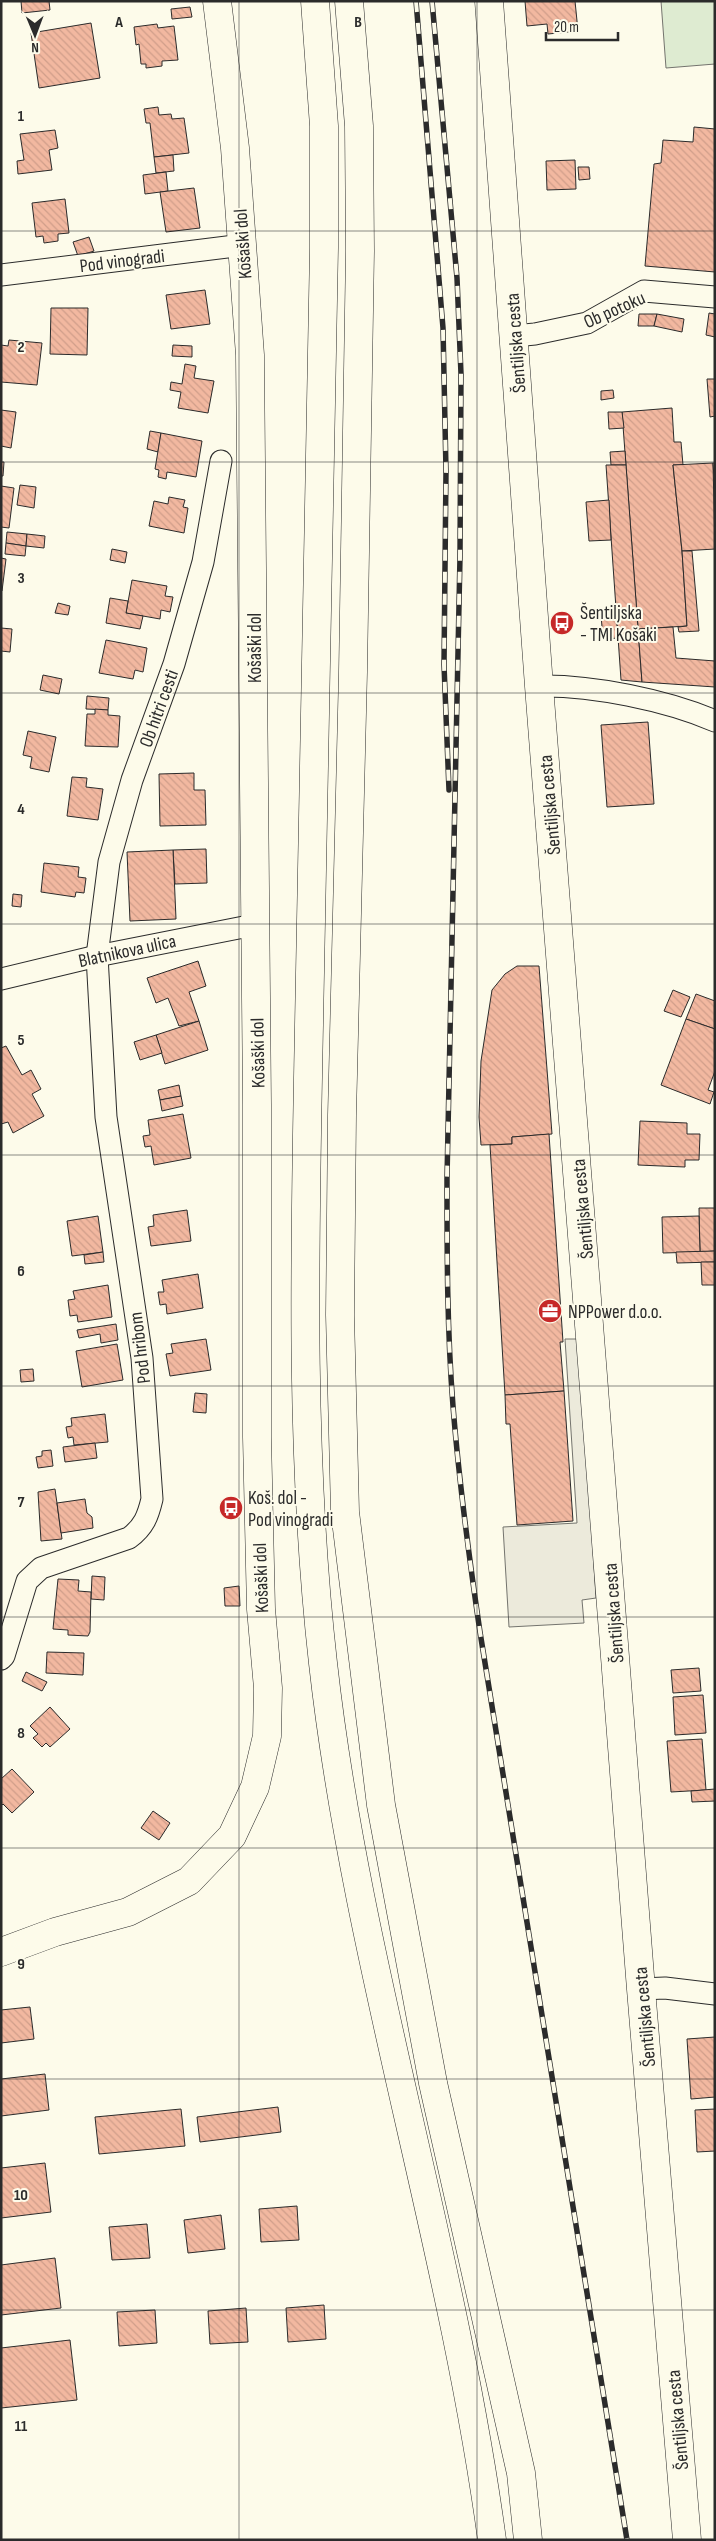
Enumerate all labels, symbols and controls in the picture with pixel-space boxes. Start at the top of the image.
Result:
north arrow [10,10,60,60]
scale bar [546,10,618,42]
text: A [114,13,123,32]
text: B [354,13,362,32]
text: 20 m [554,18,579,37]
text: N [31,39,39,56]
text: 1 [18,107,25,126]
street label: Košaški dol [230,208,257,280]
street label: Pod vinogradi [78,245,166,278]
street label: Ob potoku [580,287,649,334]
street label: Šentiljska cesta [502,292,531,394]
text: 2 [17,338,25,357]
text: 3 [17,569,25,588]
place label: Šentiljska - TMI Košaki [580,602,657,647]
bus stop icon: Šentiljska - TMI Košaki [549,610,575,636]
street label: Košaški dol [244,613,267,683]
street label: Ob hitri cesti [135,666,184,751]
street label: Šentiljska cesta [535,754,566,856]
text: 4 [17,800,25,819]
street label: Blatnikova ulica [77,930,178,973]
street label: Košaški dol [246,1018,271,1088]
text: 5 [17,1031,25,1050]
street label: Šentiljska cesta [568,1158,599,1260]
text: 6 [17,1262,25,1281]
office icon: NPPower d.o.o. [537,1298,563,1324]
place label: NPPower d.o.o. [568,1301,662,1324]
street label: Pod hribom [125,1311,156,1385]
place label: Koš. dol - Pod vinogradi [248,1487,333,1532]
text: 7 [18,1493,25,1512]
bus stop icon: Koš. dol - Pod vinogradi [218,1495,244,1521]
street label: Košaški dol [249,1542,274,1613]
street label: Šentiljska cesta [600,1562,629,1664]
text: 8 [17,1724,25,1743]
text: 9 [17,1955,25,1974]
street label: Šentiljska cesta [630,1966,661,2068]
text: 10 [14,2186,28,2205]
street label: Šentiljska cesta [663,2369,694,2471]
text: 11 [15,2417,28,2436]

